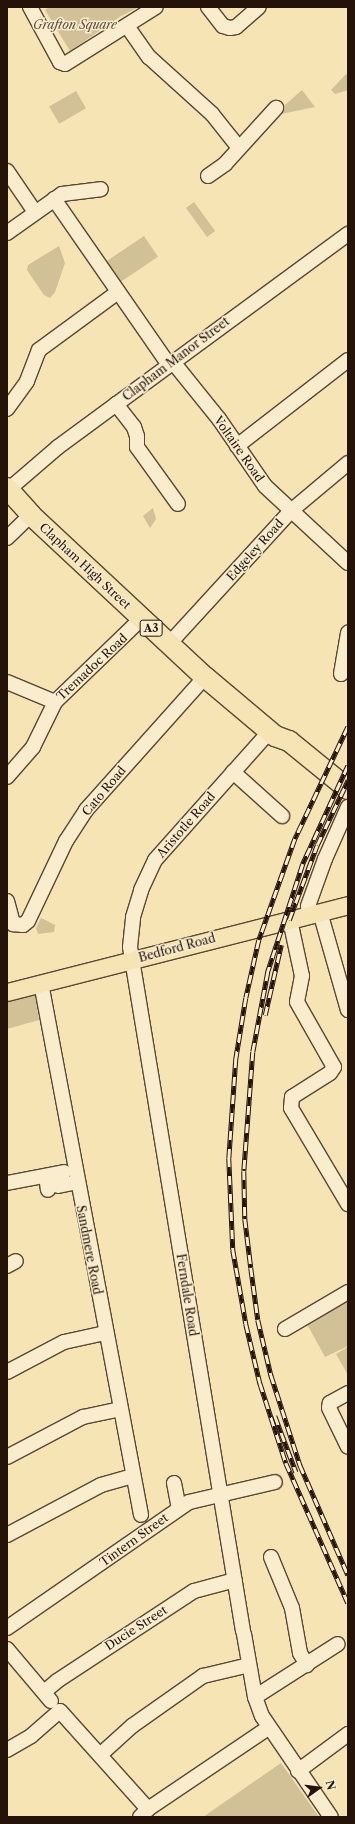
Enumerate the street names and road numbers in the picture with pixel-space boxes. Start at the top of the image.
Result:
street label: Clapham Manor Street [120,314,232,404]
street label: Voltaire Road [211,413,267,485]
street label: Edgeley Road [223,516,287,584]
street label: Clapham High Street [36,520,134,612]
road number: A3 [139,619,163,637]
street label: Tremadoc Road [54,631,130,703]
street label: Cato Road [79,763,129,819]
street label: Aristotle Road [154,789,218,861]
street label: Bedford Road [137,931,217,965]
street label: Sandmere Road [73,1204,105,1296]
street label: Ferndale Road [173,1253,201,1337]
street label: Tintern Street [97,1510,171,1570]
street label: Ducie Street [102,1603,170,1653]

